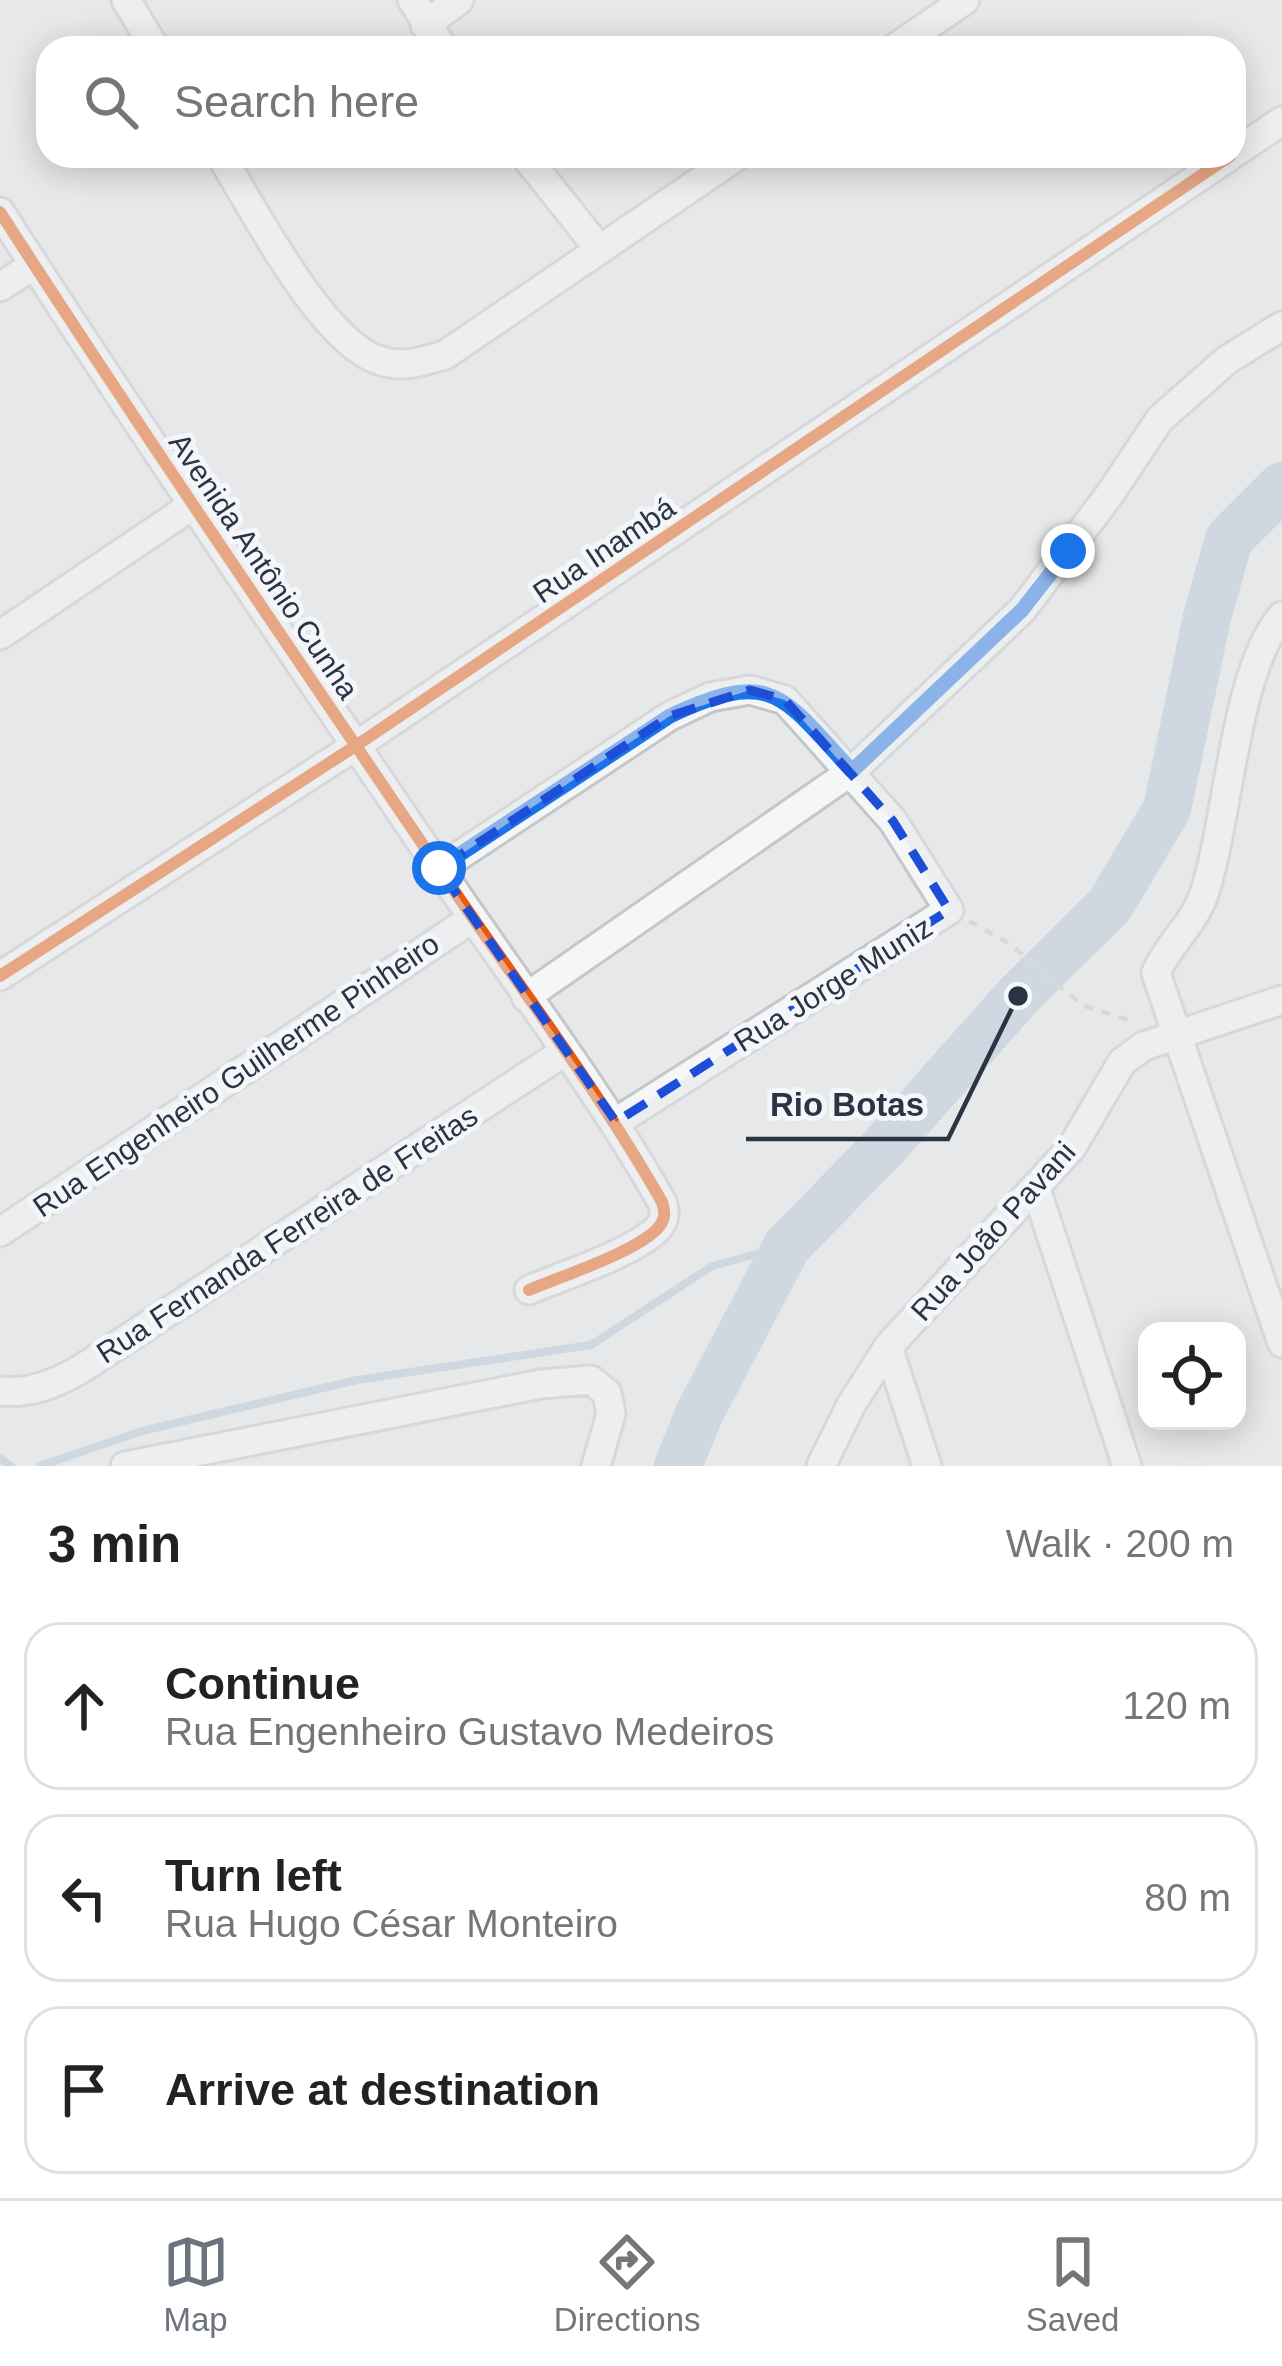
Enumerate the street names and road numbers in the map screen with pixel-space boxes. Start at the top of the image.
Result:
street label: Avenida Antônio Cunha [163,427,365,705]
street label: Rua Inambá [527,490,681,609]
street label: Rua Jorge Muniz [728,910,938,1058]
street label: Rua Engenheiro Guilherme Pinheiro [27,927,445,1223]
street label: Rua Fernanda Ferreira de Freitas [91,1098,483,1370]
street label: Rua João Pavani [904,1135,1082,1327]

